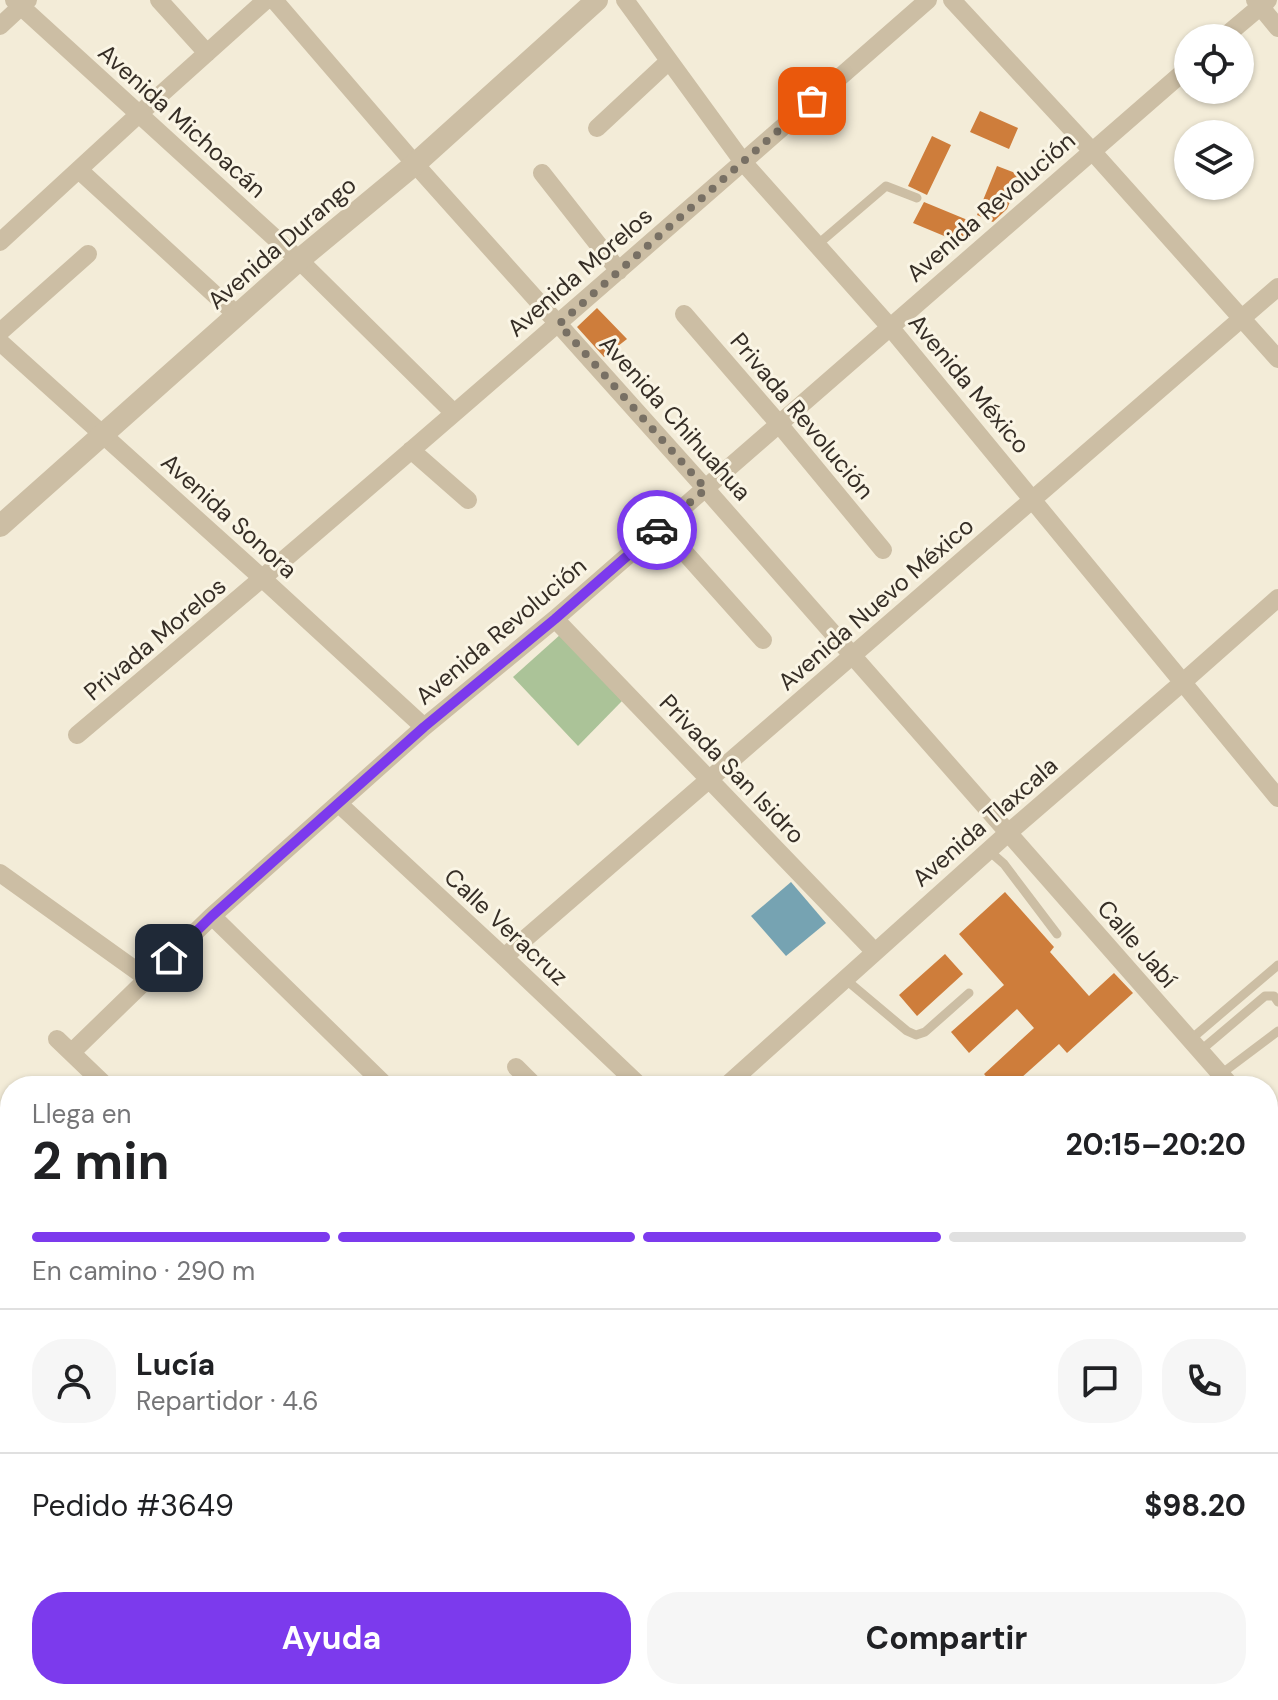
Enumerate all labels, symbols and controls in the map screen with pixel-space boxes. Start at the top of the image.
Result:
map controls [1174,24,1254,200]
button: locate [1174,24,1254,104]
street label: Avenida Michoacán [92,37,273,204]
pin [778,67,846,135]
icon: bag [790,79,834,123]
button: layers [1174,120,1254,200]
street label: Avenida Revolución [900,125,1082,289]
street label: Avenida Durango [201,169,363,316]
street label: Avenida Morelos [501,200,659,343]
street label: Avenida México [902,307,1037,460]
street label: Privada Revolución [724,326,881,505]
street label: Avenida Chihuahua [593,328,758,507]
street label: Avenida Sonora [155,446,304,585]
courier [617,490,697,570]
icon: car [635,508,679,552]
street label: Avenida Nuevo México [771,510,980,697]
street label: Avenida Revolución [409,550,593,711]
street label: Privada Morelos [77,570,232,707]
street label: Privada San Isidro [653,687,812,850]
street label: Avenida Tlaxcala [905,750,1064,893]
street label: Calle Veracruz [438,861,575,992]
street label: Calle Jabí [1091,893,1184,994]
pin [135,924,203,992]
icon: home [147,936,191,980]
text: Llega en [32,1097,131,1131]
text: 20:15–20:20 [1065,1125,1246,1164]
text: 2 min [32,1127,170,1195]
text: En camino · 290 m [32,1254,255,1288]
button: person [32,1339,116,1423]
button: chat [1058,1339,1142,1423]
button: phone [1162,1339,1246,1423]
text: Lucía [136,1345,215,1384]
text: Repartidor · 4.6 [136,1384,319,1418]
text: Pedido #3649 [32,1486,234,1525]
text: $98.20 [1144,1486,1246,1525]
button: Ayuda [32,1592,631,1684]
button: Compartir [647,1592,1246,1684]

